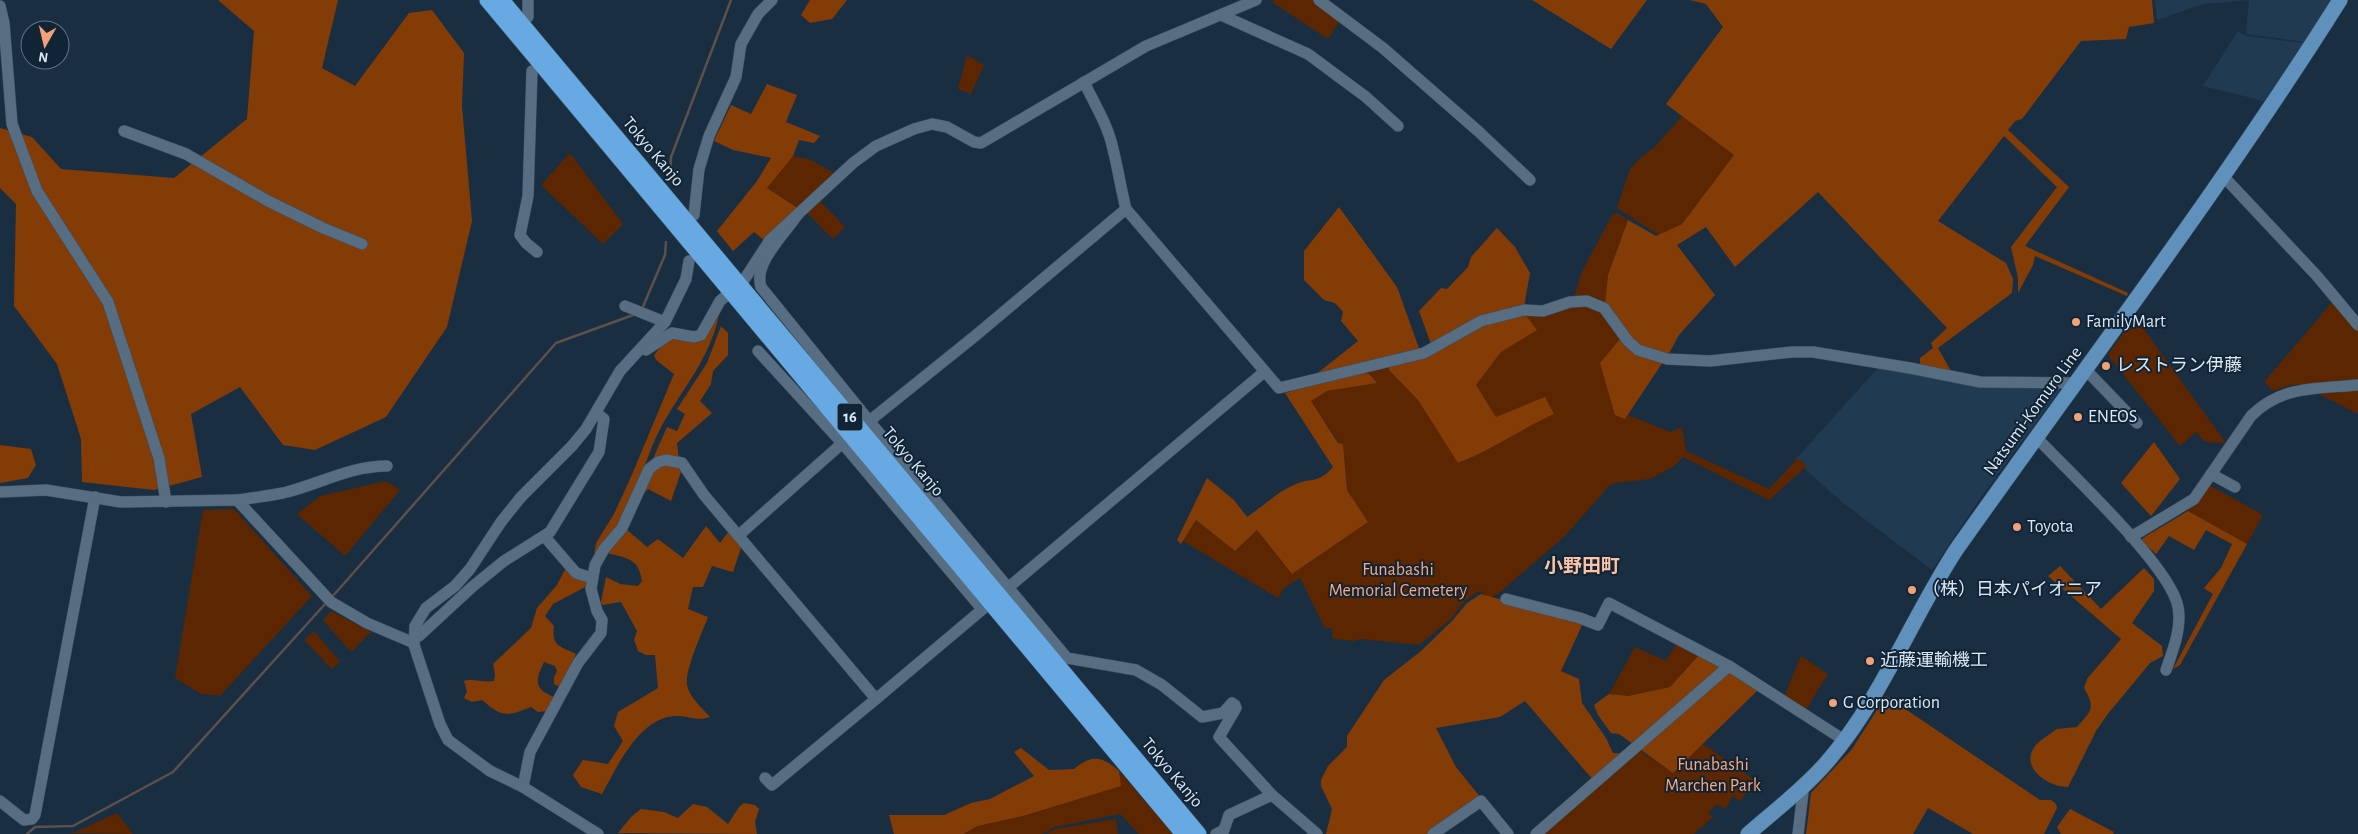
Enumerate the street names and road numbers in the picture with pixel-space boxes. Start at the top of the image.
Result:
street label: Tokyo Kanjo [619,114,687,190]
street label: Natsumi-Komuro Line [1980,343,2086,479]
road number: 16 [838,404,862,431]
street label: Tokyo Kanjo [879,424,947,500]
street label: Tokyo Kanjo [1138,735,1206,811]

